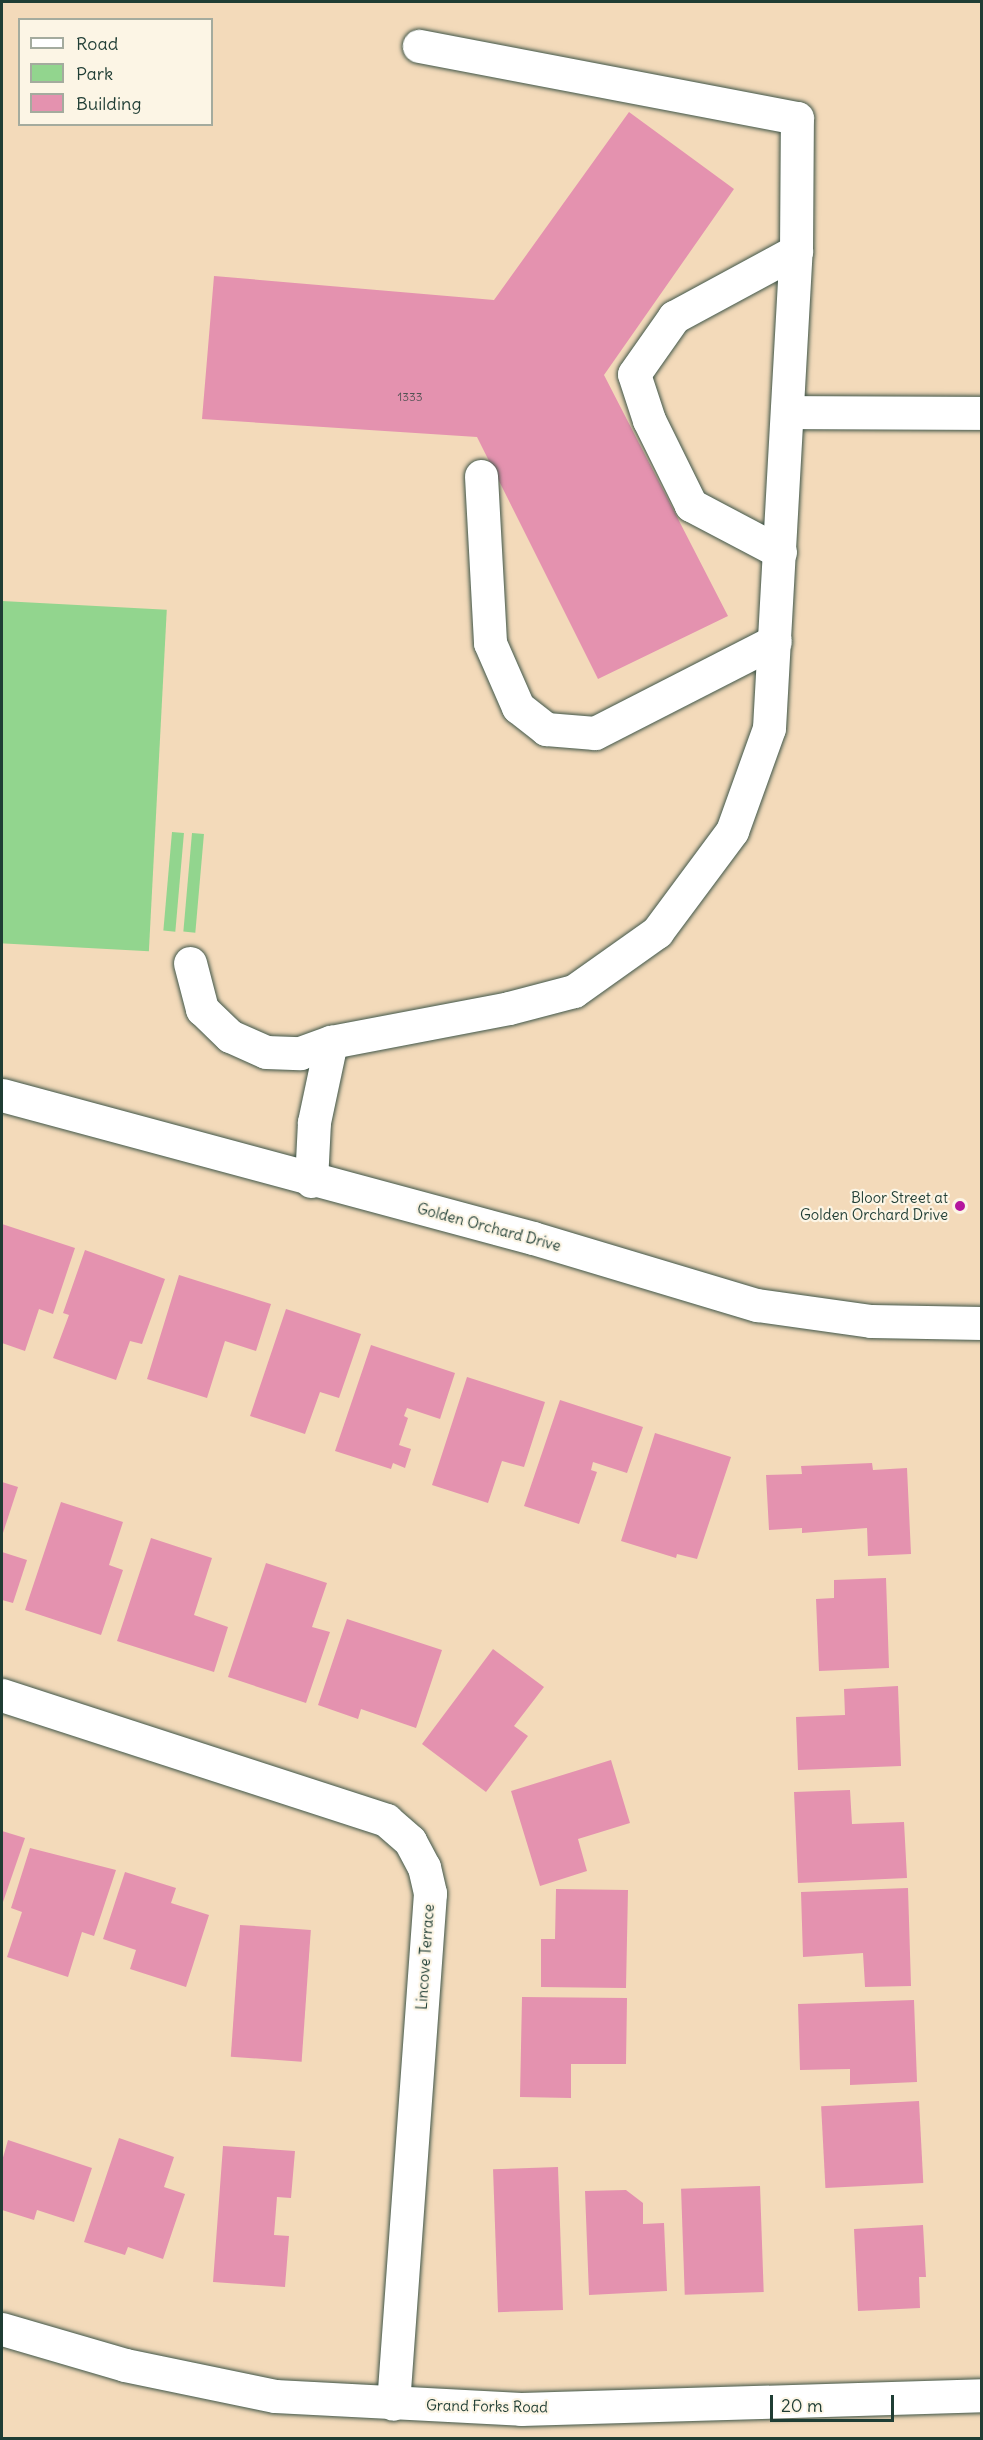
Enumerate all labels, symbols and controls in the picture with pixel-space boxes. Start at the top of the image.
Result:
legend [18,18,213,126]
text: Road [76,32,118,55]
text: Park [76,62,113,85]
text: Building [76,92,141,115]
house number: 1333 [397,390,423,404]
place label: Bloor Street at Golden Orchard Drive [800,1188,948,1223]
street label: Golden Orchard Drive [415,1199,563,1255]
marker: Bloor Street at Golden Orchard Drive [953,1199,967,1213]
street label: Lincove Terrace [412,1904,438,2010]
scale bar [773,2383,898,2421]
text: 20 m [781,2394,823,2417]
street label: Grand Forks Road [426,2396,548,2416]

